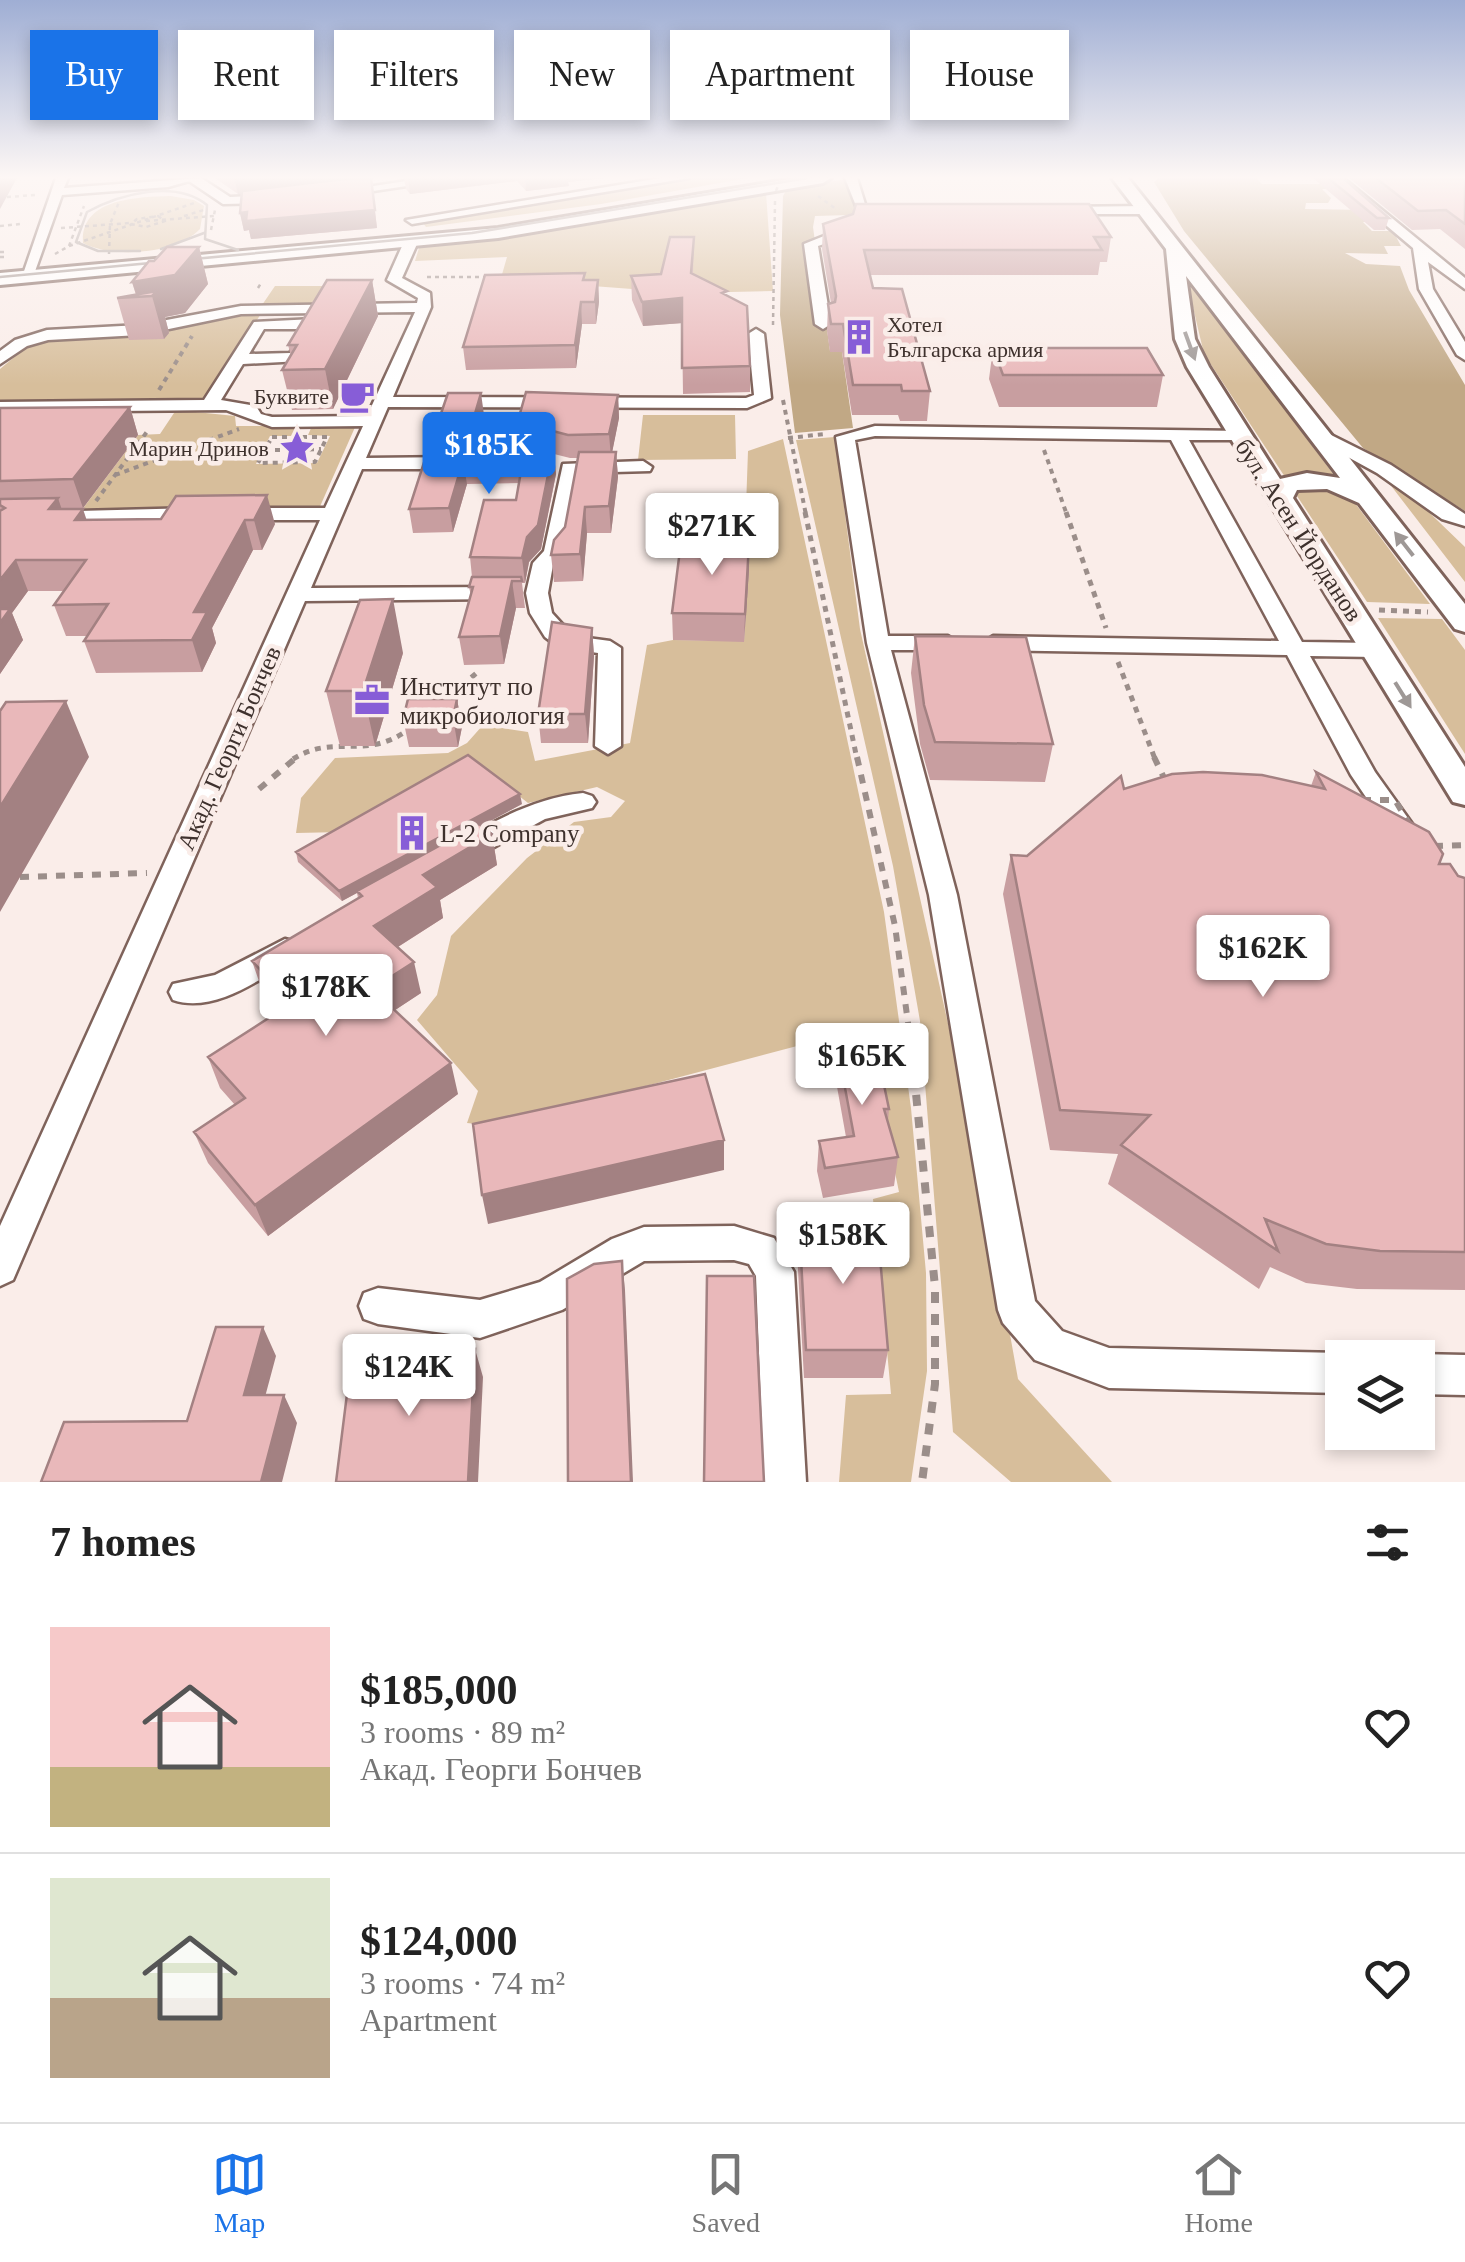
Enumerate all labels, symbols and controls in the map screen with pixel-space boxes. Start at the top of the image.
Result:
chip: Buy [30,30,158,120]
chip: Rent [178,30,314,120]
chip: Filters [334,30,494,120]
chip: New [514,30,650,120]
chip: Apartment [670,30,890,120]
chip: House [910,30,1069,120]
place label: Хотел Българска армия [887,312,1043,362]
building icon: Хотел Българска армия [840,318,878,356]
one-way arrow [1183,331,1198,361]
cafe icon: Буквите [338,377,376,415]
place label: Буквите [254,384,329,409]
pin: $185K [419,412,559,497]
text: $185K [445,426,533,462]
place icon: Марин Дринов [278,429,316,467]
street label: бул. Асен Йорданов [1230,434,1368,626]
place label: Марин Дринов [129,436,269,461]
pin: $271K [642,493,782,578]
text: $271K [668,507,756,543]
one-way arrow [1394,531,1415,557]
street label: Акад. Георги Бончев [172,642,286,854]
place label: Институт по микробиология [400,673,565,729]
office icon: Институт по микробиология [353,681,391,719]
one-way arrow [1394,681,1412,708]
building icon: L-2 Company [393,814,431,852]
place label: L-2 Company [440,820,580,847]
pin: $162K [1193,915,1333,1000]
text: $162K [1219,929,1307,965]
pin: $178K [256,954,396,1039]
text: $178K [282,968,370,1004]
pin: $165K [792,1023,932,1108]
text: $165K [818,1037,906,1073]
pin: $158K [773,1202,913,1287]
text: $158K [799,1216,887,1252]
pin: $124K [339,1334,479,1419]
map controls [1325,1340,1435,1450]
button: layers [1325,1340,1435,1450]
text: $124K [365,1348,453,1384]
icon: filters [1360,1515,1415,1570]
text: 7 homes [50,1519,196,1565]
icon: home [130,1667,250,1787]
text: $185,000 [360,1667,518,1713]
icon: heart [1360,1700,1415,1755]
text: 3 rooms · 89 m² [360,1714,565,1750]
text: Акад. Георги Бончев [360,1751,642,1787]
icon: home [130,1918,250,2038]
text: $124,000 [360,1918,518,1964]
icon: heart [1360,1951,1415,2006]
text: 3 rooms · 74 m² [360,1965,565,2001]
text: Apartment [360,2002,497,2038]
tab: Map [212,2147,267,2239]
tab: Saved [692,2147,760,2239]
tab: Home [1184,2147,1253,2239]

